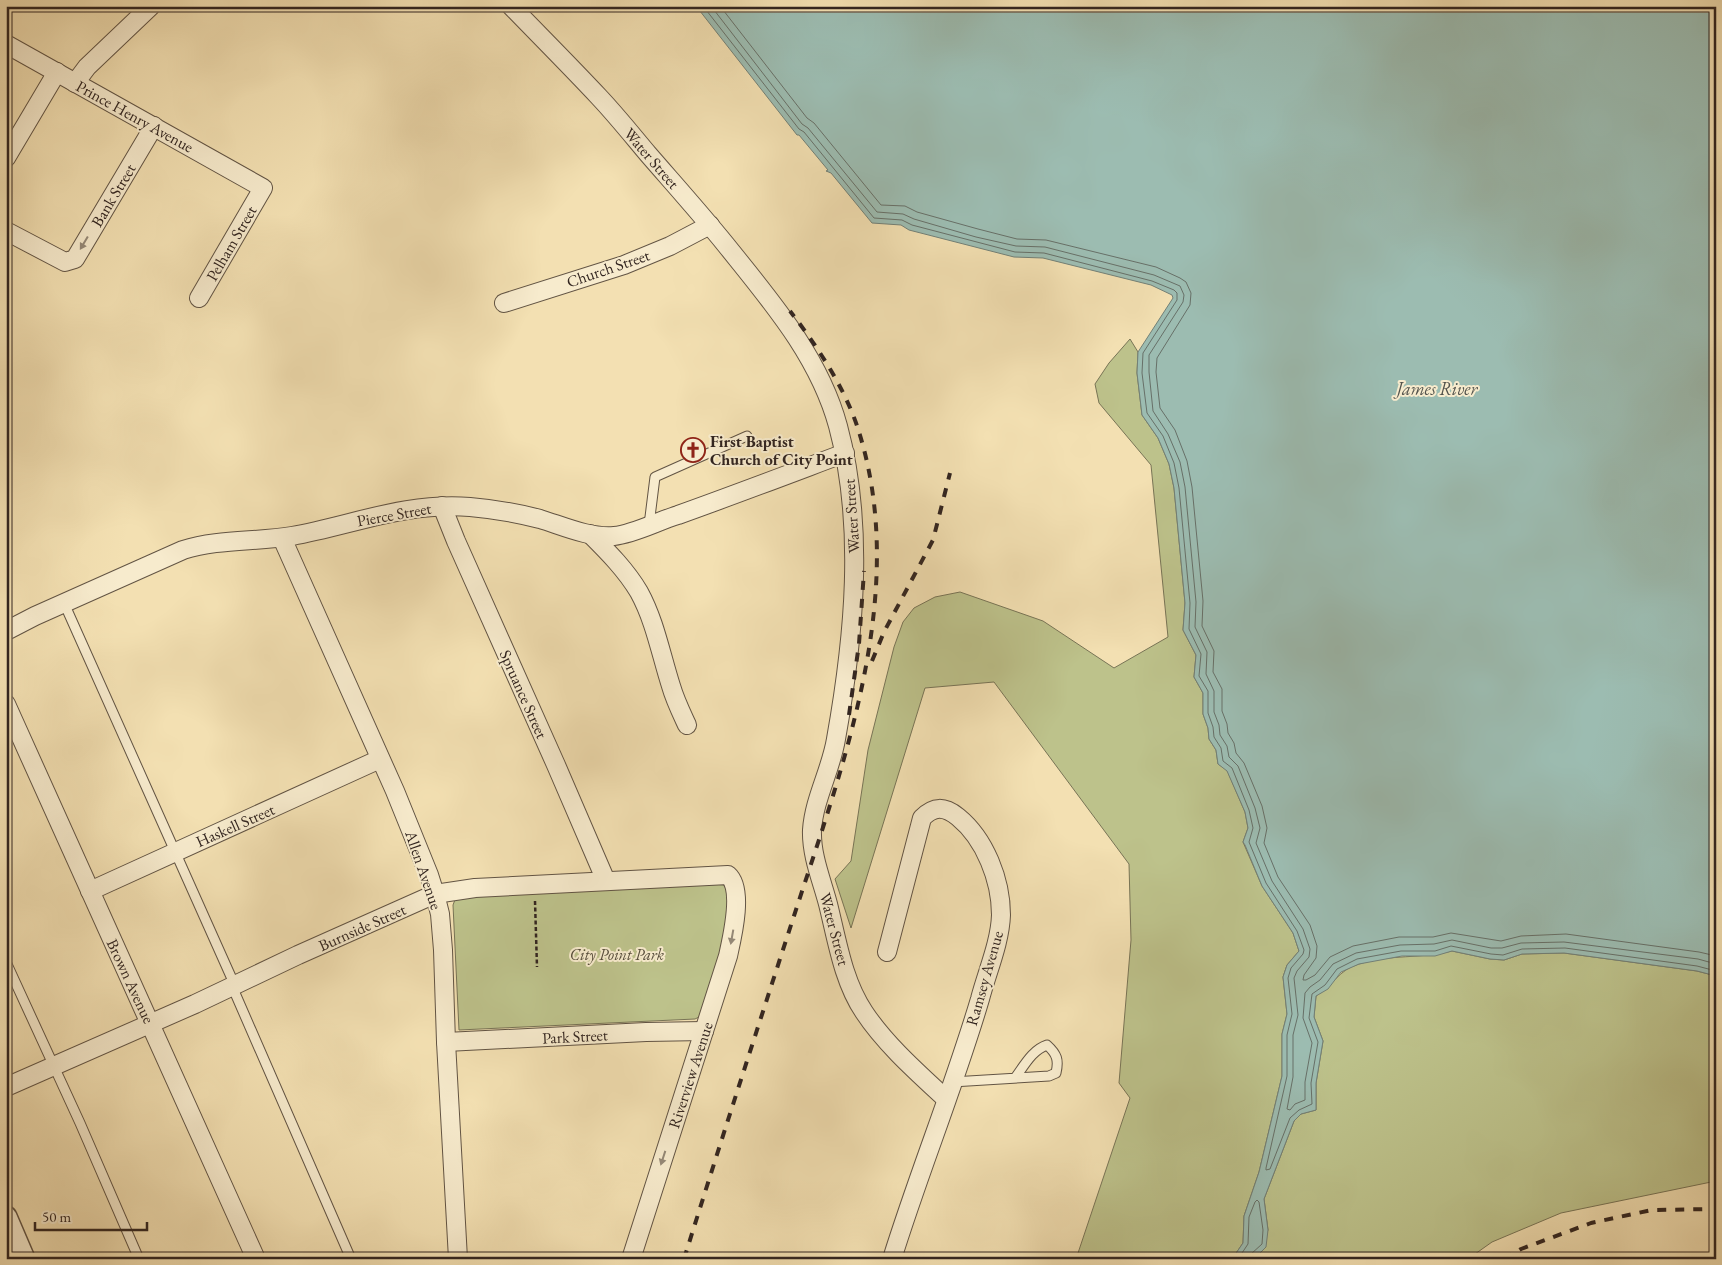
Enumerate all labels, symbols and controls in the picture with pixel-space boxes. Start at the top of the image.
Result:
street label: Prince Henry Avenue [72,75,197,157]
street label: Water Street [619,123,684,193]
street label: Bank Street [86,160,140,231]
street label: Pelham Street [201,202,261,285]
one-way arrow [80,237,89,250]
street label: Church Street [564,244,652,292]
water label: James River [1393,377,1478,400]
place label: First Baptist Church of City Point [710,431,853,470]
church icon: First Baptist Church of City Point [680,437,706,463]
street label: Water Street [838,478,865,554]
street label: Pierce Street [355,498,433,531]
street label: Spruance Street [495,646,552,742]
street label: Haskell Street [192,799,278,852]
street label: Allen Avenue [400,827,447,913]
street label: Water Street [815,890,854,968]
street label: Burnside Street [315,899,409,956]
street label: Ramsey Avenue [961,928,1008,1028]
one-way arrow [727,929,735,945]
street label: Brown Avenue [102,936,159,1027]
park label: City Point Park [570,944,665,965]
street label: Riverview Avenue [663,1019,718,1131]
street label: Park Street [542,1024,608,1049]
one-way arrow [658,1151,666,1166]
scale bar [35,1200,148,1232]
text: 50 m [42,1207,71,1226]

